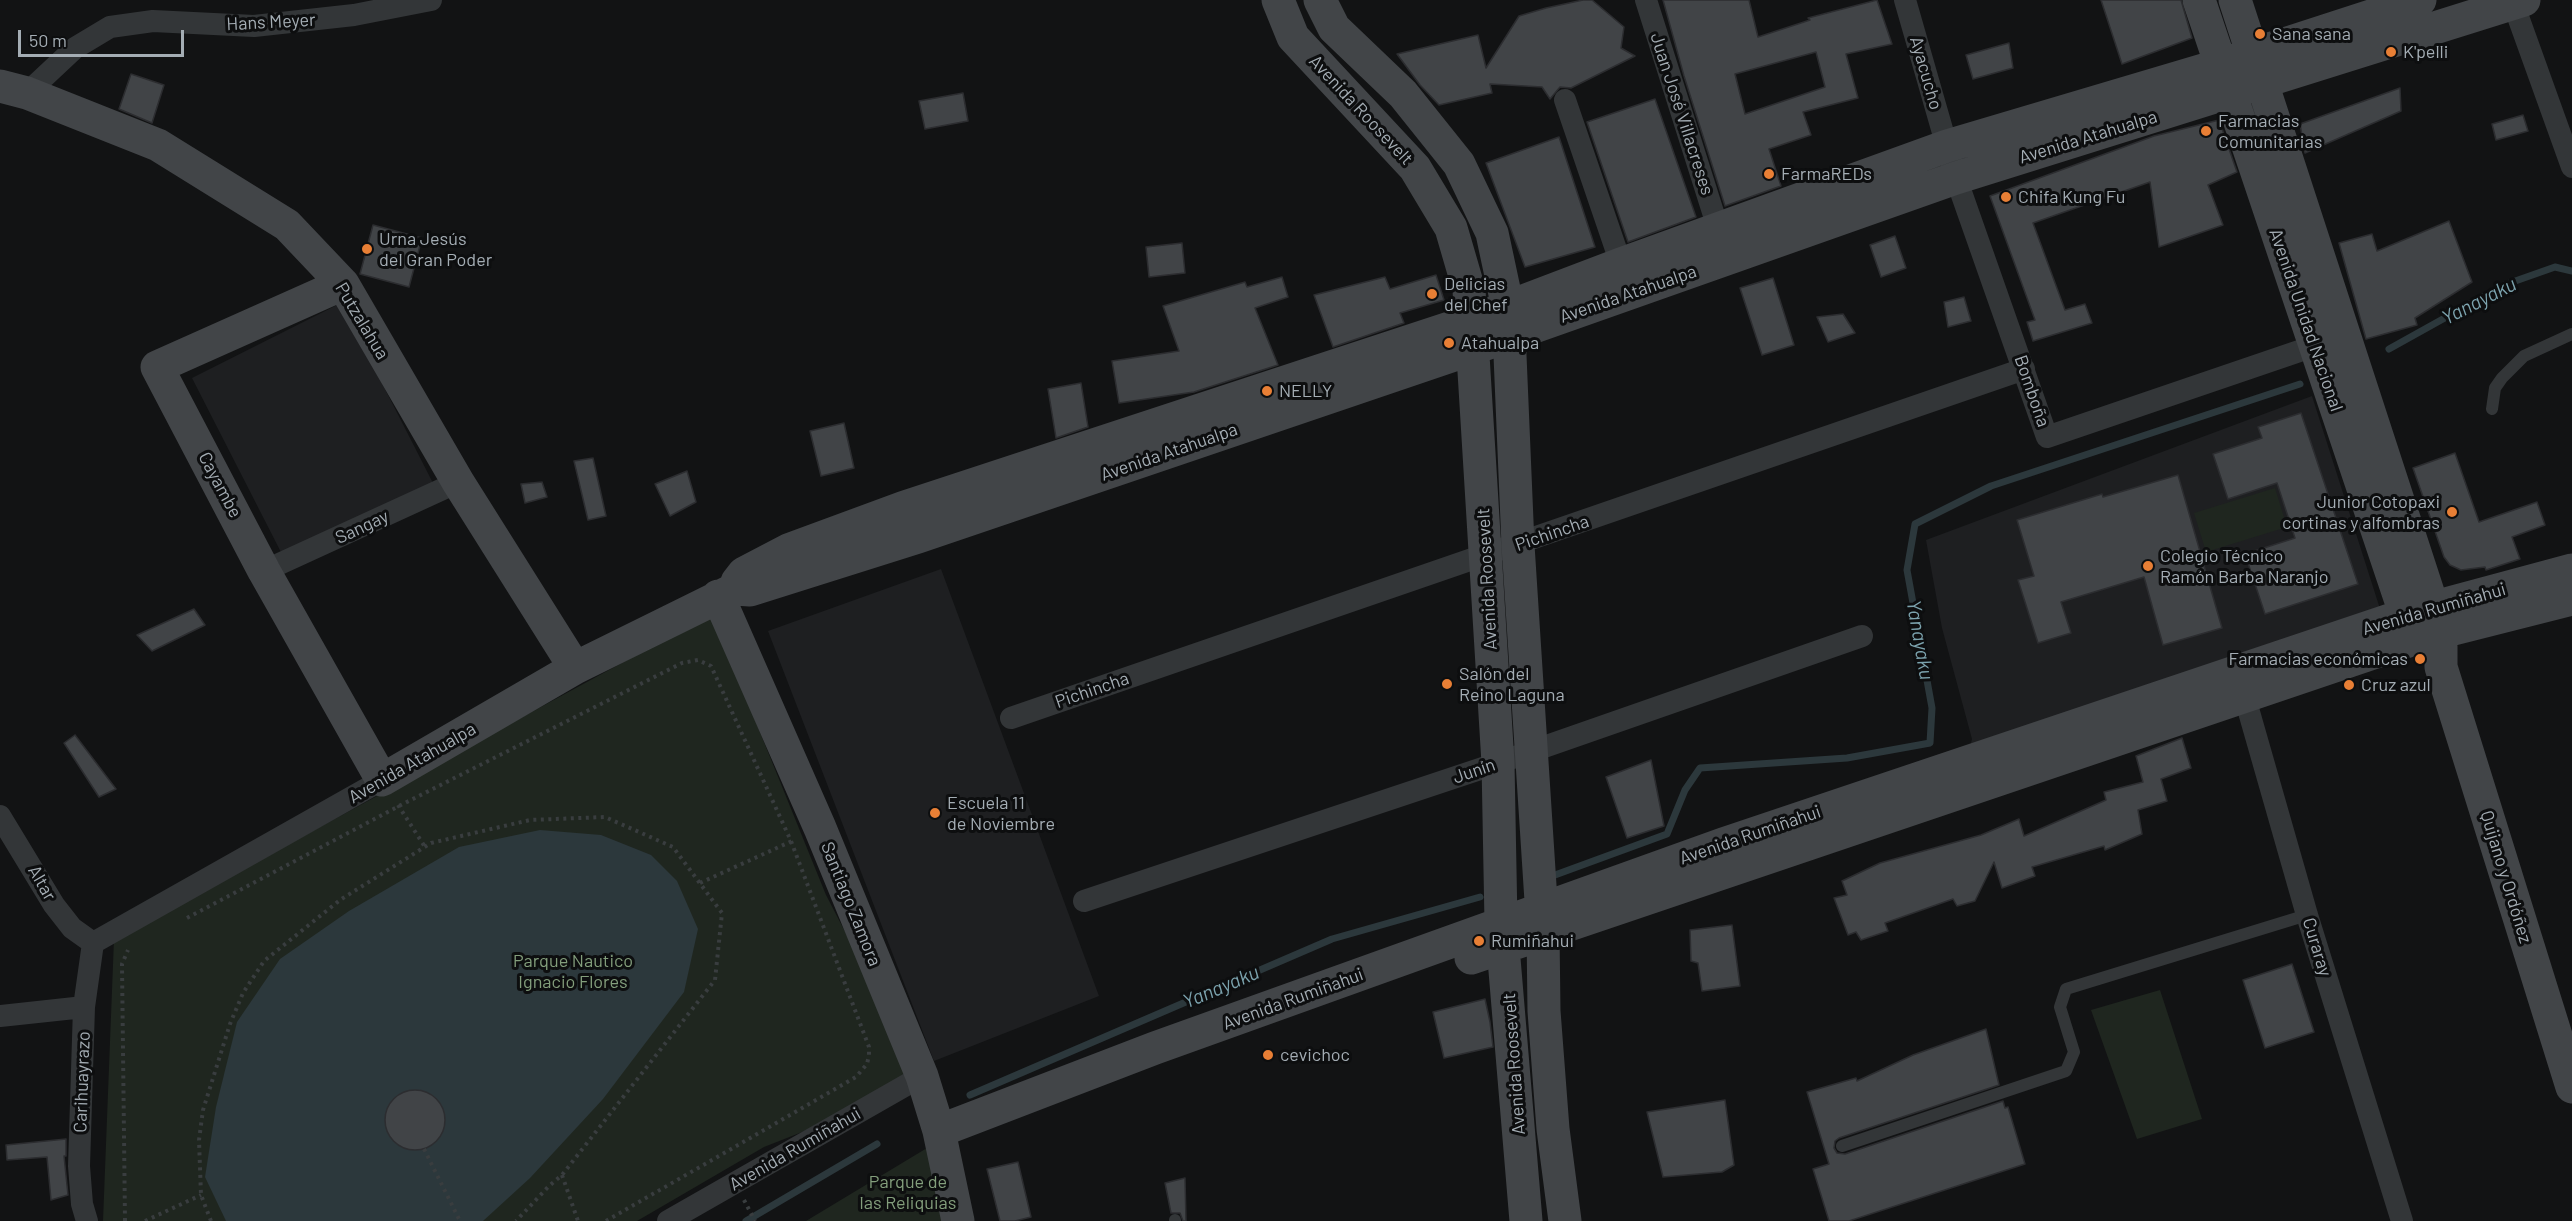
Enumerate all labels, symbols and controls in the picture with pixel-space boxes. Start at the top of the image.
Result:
street label: Hans Meyer [226,9,316,35]
scale bar [21,18,188,56]
place label: Sana sana [2272,23,2351,45]
marker: Sana sana [2253,27,2267,41]
text: 50 m [29,29,67,51]
street label: Juan José Villacreses [1646,30,1718,198]
street label: Ayacucho [1905,34,1947,112]
place label: K'pelli [2403,41,2448,63]
marker: K'pelli [2384,45,2398,59]
street label: Avenida Roosevelt [1305,51,1417,169]
street label: Avenida Atahualpa [2016,106,2160,168]
place label: Farmacias Comunitarias [2218,110,2322,152]
marker: Farmacias Comunitarias [2199,124,2213,138]
place label: FarmaREDs [1781,163,1872,185]
marker: FarmaREDs [1762,167,1776,181]
place label: Chifa Kung Fu [2018,186,2125,208]
marker: Chifa Kung Fu [1999,190,2013,204]
street label: Avenida Unidad Nacional [2265,226,2347,414]
place label: Urna Jesús del Gran Poder [379,228,492,270]
marker: Urna Jesús del Gran Poder [360,242,374,256]
street label: Avenida Atahualpa [1557,260,1699,328]
water label: Yanayaku [2438,272,2520,330]
place label: Delicias del Chef [1444,273,1508,316]
street label: Putzalahua [331,279,393,363]
marker: Delicias del Chef [1425,287,1439,301]
place label: Atahualpa [1461,332,1539,354]
marker: Atahualpa [1442,336,1456,350]
street label: Bomboña [2010,352,2054,430]
place label: NELLY [1279,380,1332,402]
marker: NELLY [1260,384,1274,398]
street label: Avenida Atahualpa [1098,418,1240,486]
street label: Cayambe [194,448,246,522]
place label: Junior Cotopaxi cortinas y alfombras [2282,491,2440,534]
street label: Sangay [332,505,392,549]
marker: Junior Cotopaxi cortinas y alfombras [2445,505,2459,519]
street label: Avenida Roosevelt [1472,507,1502,651]
street label: Pichincha [1512,510,1592,556]
place label: Colegio Técnico Ramón Barba Naranjo [2160,545,2328,588]
marker: Colegio Técnico Ramón Barba Naranjo [2141,559,2155,573]
street label: Avenida Rumiñahui [2360,578,2508,640]
water label: Yanayaku [1901,598,1939,682]
place label: Farmacias económicas [2228,648,2408,670]
marker: Farmacias económicas [2413,652,2427,666]
place label: Salón del Reino Laguna [1459,663,1565,706]
street label: Pichincha [1052,667,1132,713]
place label: Cruz azul [2361,674,2431,696]
marker: Salón del Reino Laguna [1440,677,1454,691]
marker: Cruz azul [2342,678,2356,692]
street label: Avenida Atahualpa [344,718,480,808]
street label: Junín [1450,754,1498,788]
place label: Escuela 11 de Noviembre [947,792,1055,834]
street label: Avenida Rumiñahui [1676,801,1824,869]
marker: Escuela 11 de Noviembre [928,806,942,820]
street label: Quijano y Ordóñez [2476,808,2536,946]
street label: Santiago Zamora [816,839,886,969]
street label: Altar [23,861,61,905]
street label: Curaray [2298,915,2336,979]
place label: Rumiñahui [1491,930,1574,952]
marker: Rumiñahui [1472,934,1486,948]
park label: Parque Nautico Ignacio Flores [513,950,633,992]
water label: Yanayaku [1179,960,1263,1014]
street label: Avenida Rumiñahui [1220,964,1366,1034]
street label: Avenida Roosevelt [1498,992,1530,1136]
street label: Carihuayrazo [69,1031,95,1133]
place label: cevichoc [1280,1044,1350,1066]
marker: cevichoc [1261,1048,1275,1062]
street label: Avenida Rumiñahui [725,1103,865,1195]
park label: Parque de las Reliquias [860,1171,956,1214]

